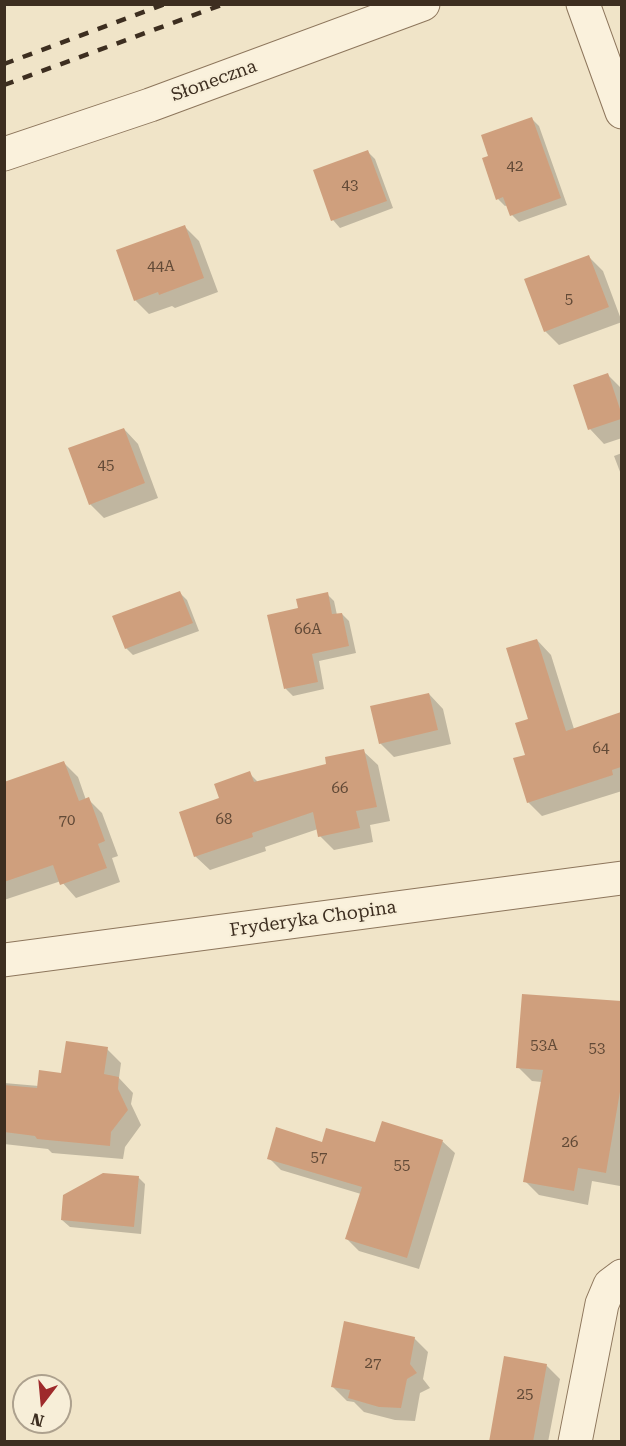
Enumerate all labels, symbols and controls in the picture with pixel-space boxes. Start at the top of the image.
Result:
street label: Słoneczna [168,56,260,106]
house number: 42 [507,158,523,176]
house number: 43 [342,177,358,195]
house number: 44A [147,258,175,276]
house number: 5 [565,291,573,309]
house number: 45 [98,457,114,475]
house number: 66A [294,621,322,639]
house number: 64 [593,740,609,758]
house number: 66 [332,780,348,798]
house number: 68 [216,811,232,829]
house number: 70 [59,812,75,830]
street label: Fryderyka Chopina [228,897,398,941]
house number: 53A [530,1037,558,1055]
house number: 53 [589,1040,605,1058]
house number: 26 [562,1134,578,1152]
house number: 57 [311,1149,327,1167]
house number: 55 [394,1157,410,1175]
house number: 27 [365,1355,381,1373]
north arrow [12,1374,72,1434]
house number: 25 [517,1386,533,1404]
text: N [29,1409,46,1431]

